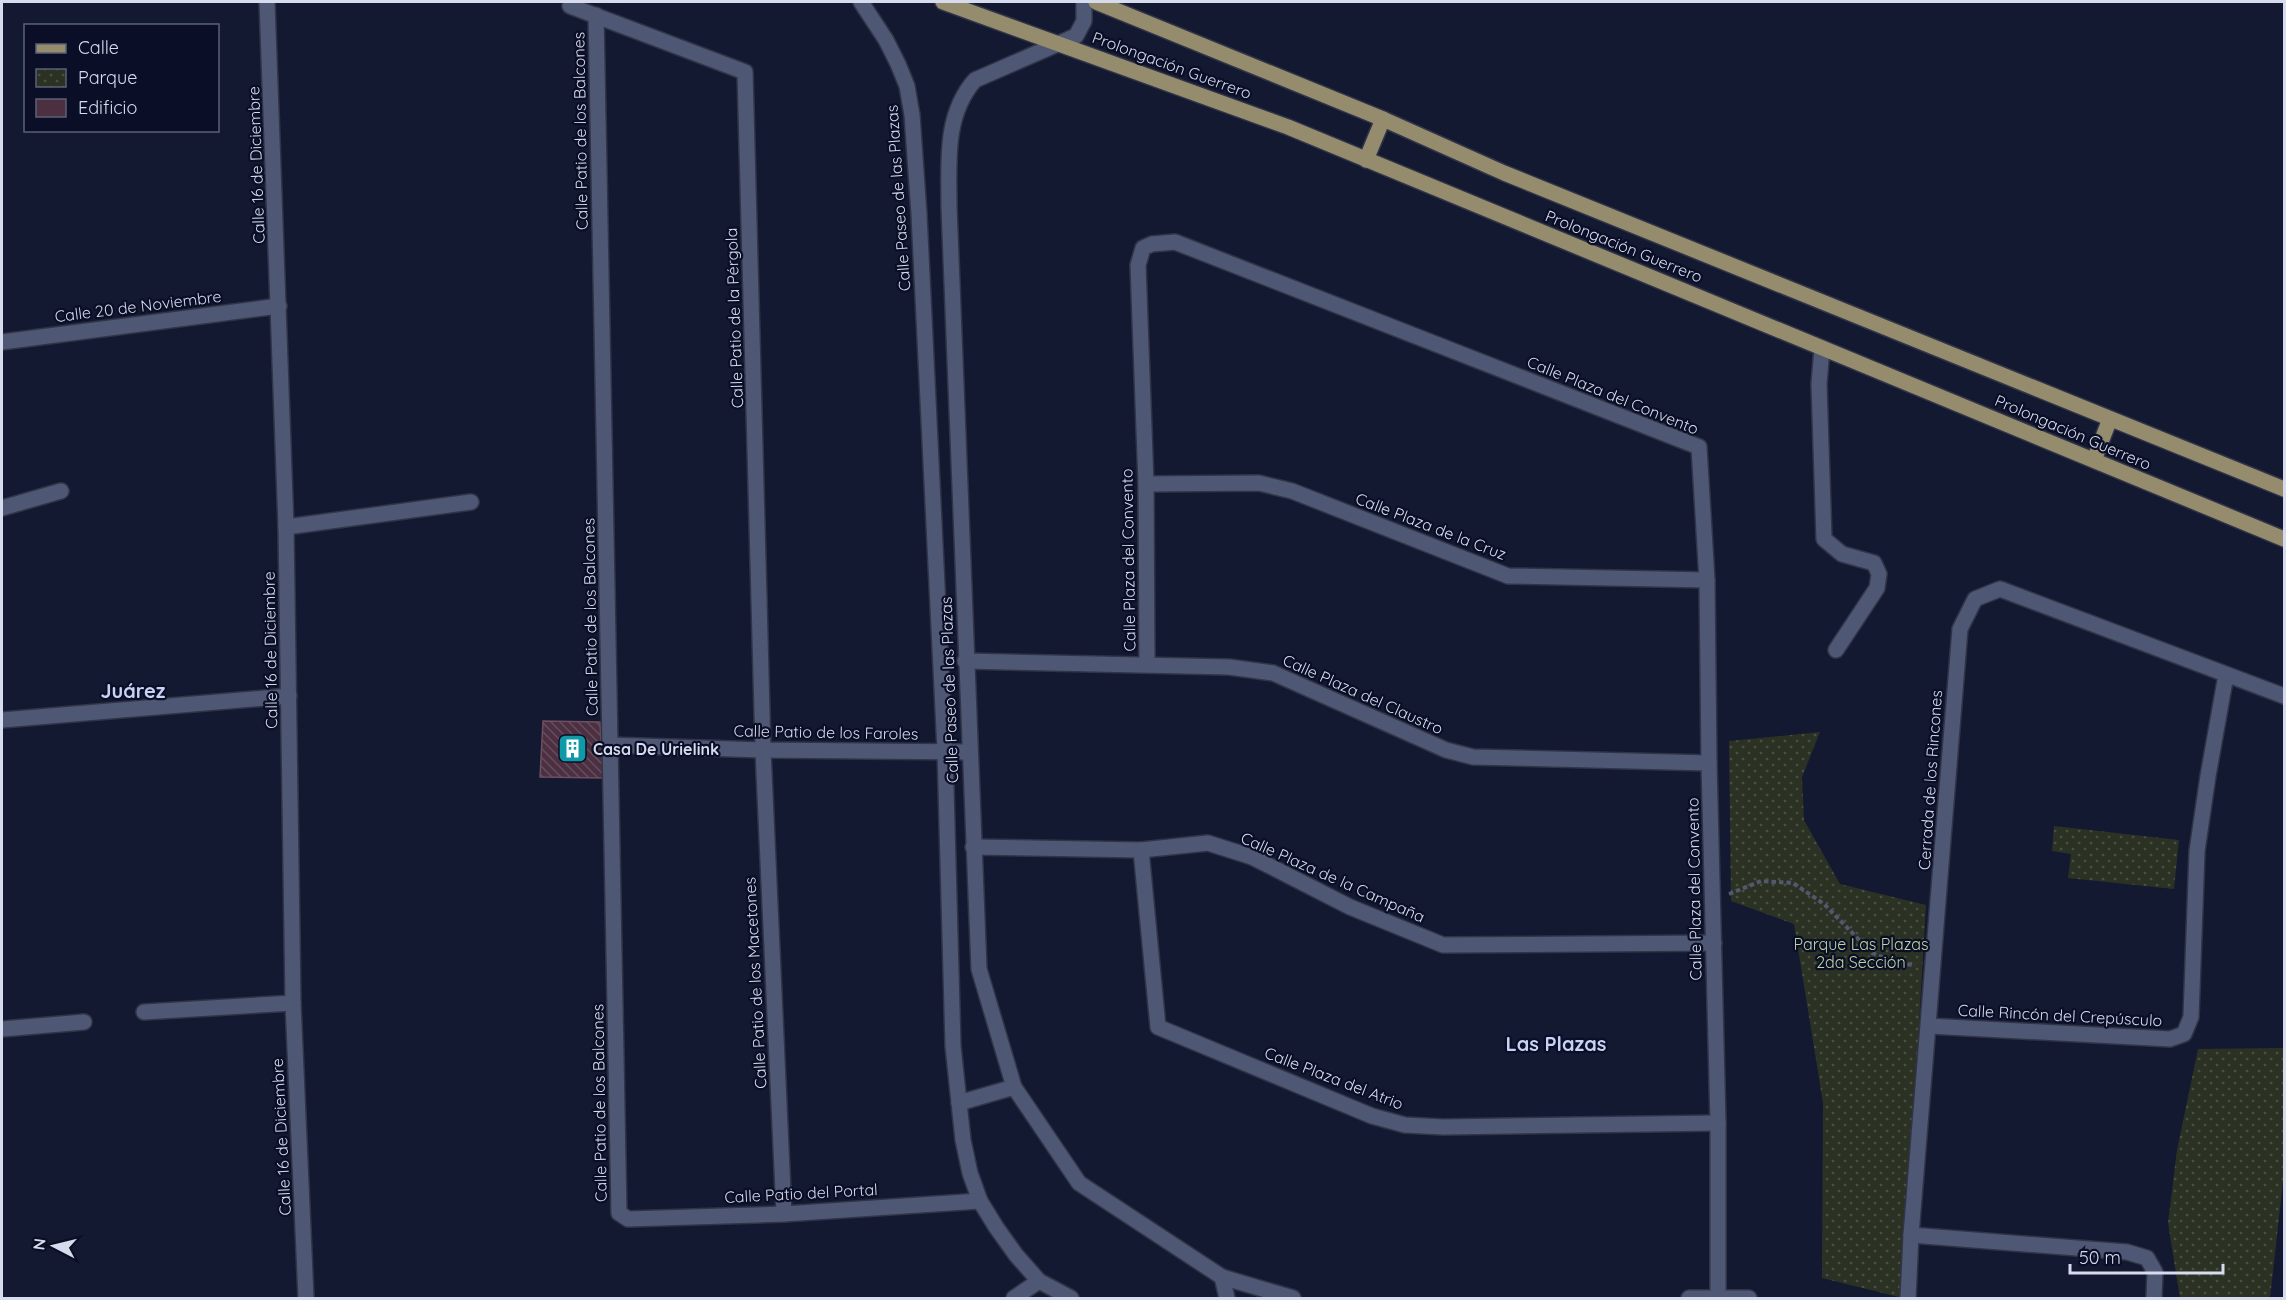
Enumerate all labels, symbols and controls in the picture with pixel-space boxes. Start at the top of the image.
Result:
legend [24,24,219,132]
street label: Prolongación Guerrero [1090,27,1254,103]
street label: Calle Patio de los Balcones [568,32,592,230]
text: Calle [78,36,119,59]
text: Parque [78,66,137,89]
street label: Calle 16 de Diciembre [243,86,269,244]
text: Edificio [78,96,137,119]
street label: Calle Paseo de las Plazas [882,104,914,292]
street label: Prolongación Guerrero [1542,205,1706,287]
street label: Calle Patio de la Pérgola [721,227,747,409]
street label: Calle 20 de Noviembre [53,286,223,326]
street label: Calle Plaza del Convento [1524,351,1702,439]
street label: Prolongación Guerrero [1992,390,2154,474]
street label: Calle Plaza del Convento [1116,468,1140,652]
street label: Calle Plaza de la Cruz [1353,488,1509,564]
street label: Calle Patio de los Balcones [578,518,602,716]
street label: Calle 16 de Diciembre [259,571,281,729]
street label: Calle Paseo de las Plazas [936,596,962,784]
street label: Calle Plaza del Claustro [1280,650,1446,738]
district label: Juárez [100,678,166,703]
street label: Cerrada de los Rincones [1914,689,1946,871]
street label: Calle Patio de los Faroles [733,720,919,744]
building icon: Casa De Urielink [556,733,588,765]
place label: Casa De Urielink [593,739,719,759]
street label: Calle Plaza del Convento [1682,797,1706,981]
street label: Calle Plaza de la Campaña [1238,827,1428,927]
street label: Calle Patio de los Macetones [739,877,771,1089]
park label: Parque Las Plazas 2da Sección [1793,934,1929,972]
street label: Calle Rincón del Crepúsculo [1957,1000,2163,1030]
street label: Calle Patio de los Balcones [587,1004,611,1202]
district label: Las Plazas [1506,1031,1606,1056]
street label: Calle Plaza del Atrio [1262,1042,1406,1114]
street label: Calle 16 de Diciembre [267,1058,295,1216]
street label: Calle Patio del Portal [724,1179,878,1207]
north arrow [24,1216,84,1276]
text: N [28,1237,50,1251]
scale bar [2070,1237,2223,1275]
text: 50 m [2079,1246,2121,1269]

